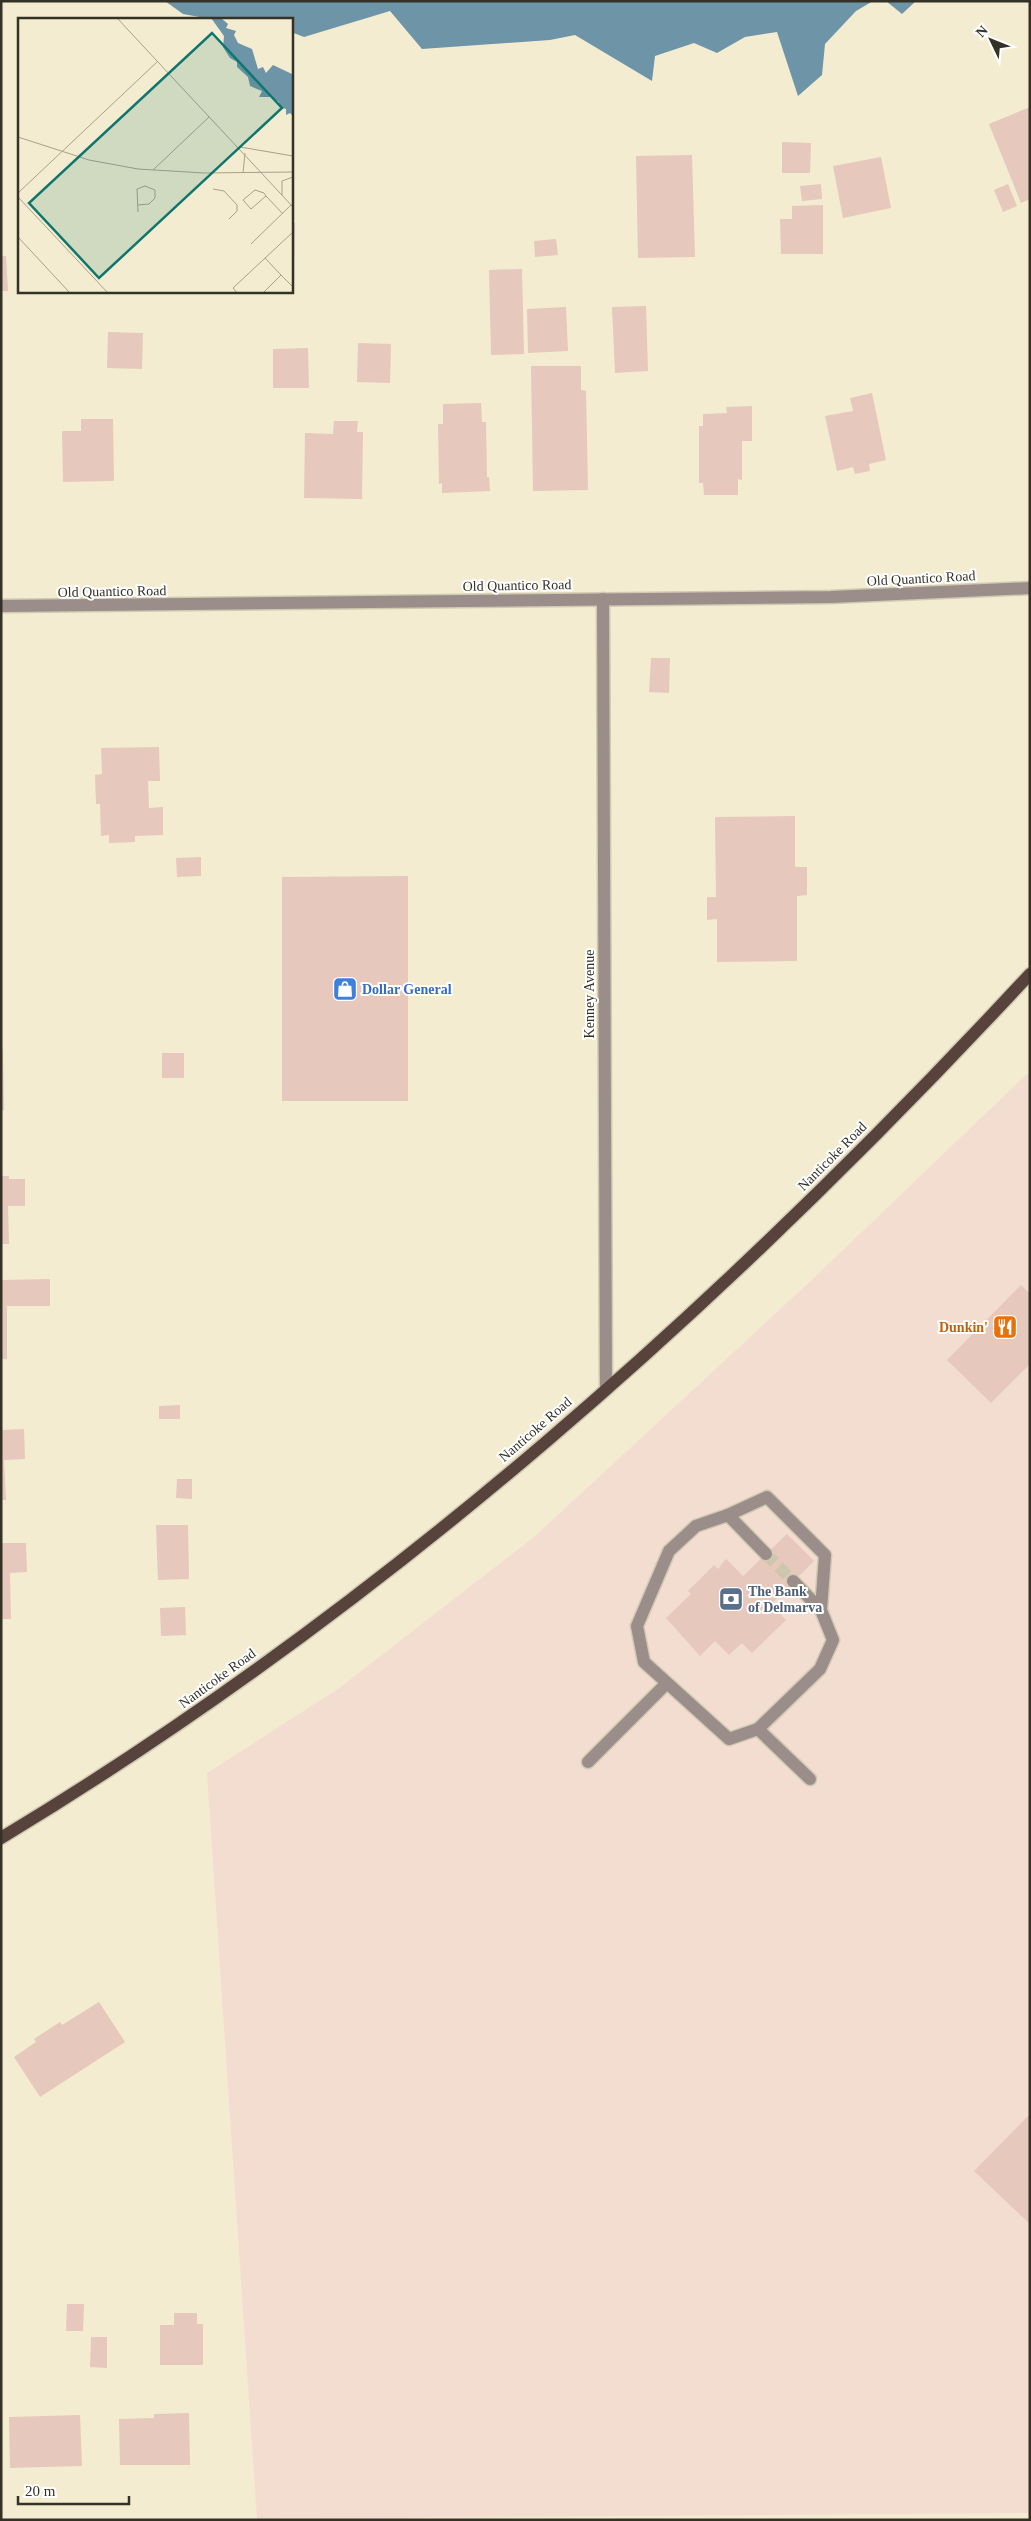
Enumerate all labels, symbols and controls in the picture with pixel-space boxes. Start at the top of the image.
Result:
north arrow [966,15,1016,65]
inset map [18,18,292,292]
text: N [973,23,991,40]
street label: Old Quantico Road [866,568,976,589]
street label: Old Quantico Road [462,577,572,594]
street label: Old Quantico Road [57,583,167,600]
street label: Kenney Avenue [582,950,597,1038]
shop icon: Dollar General [332,976,358,1002]
place label: Dollar General [362,982,452,997]
street label: Nanticoke Road [795,1119,870,1194]
restaurant icon: Dunkin' [992,1314,1018,1340]
place label: Dunkin' [939,1320,988,1335]
street label: Nanticoke Road [496,1394,574,1465]
place label: The Bank of Delmarva [748,1584,822,1615]
bank icon: The Bank of Delmarva [718,1586,744,1612]
street label: Nanticoke Road [176,1646,258,1711]
scale bar [18,2474,129,2506]
text: 20 m [25,2483,56,2499]

